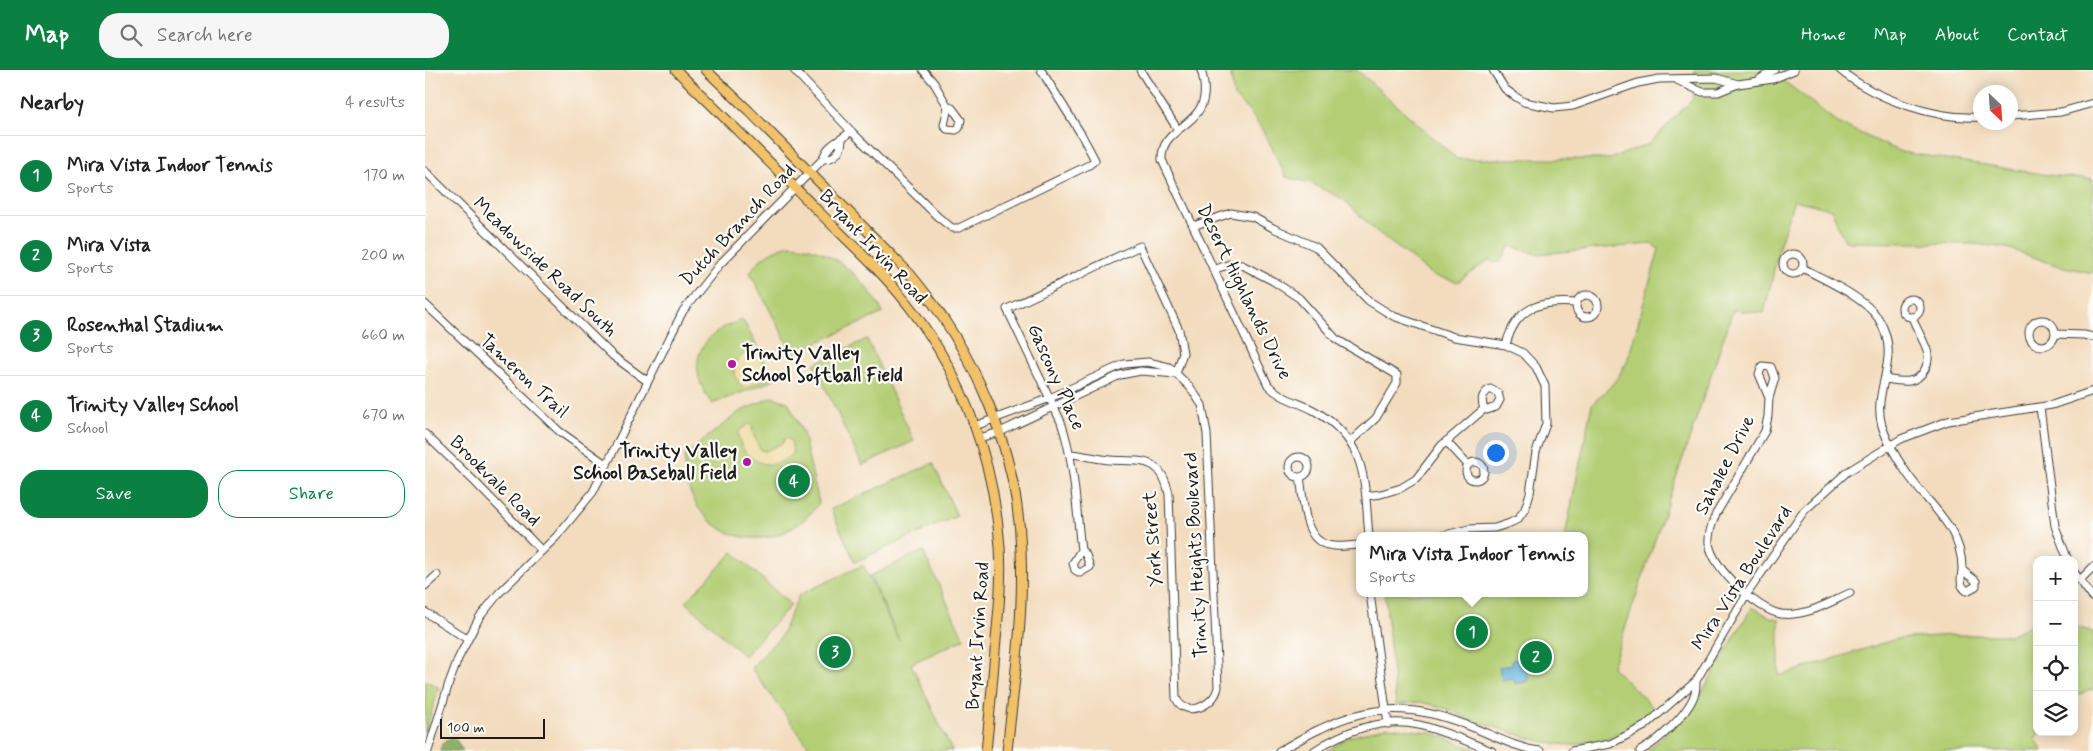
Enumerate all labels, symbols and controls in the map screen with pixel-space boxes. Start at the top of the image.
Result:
search box [99,13,449,58]
text: Map [25,20,69,51]
icon: search [117,21,145,49]
text: Search here [157,23,253,48]
text: Home [1801,23,1846,47]
text: Map [1874,23,1907,47]
text: About [1935,23,1979,47]
text: Contact [2007,23,2068,47]
north arrow [1973,85,2018,130]
text: Nearby [20,89,84,117]
text: 4 results [345,92,405,113]
text: Mira Vista Indoor Tennis [67,153,273,178]
street label: Dutch Branch Road [675,158,801,292]
text: 1 [32,165,40,186]
text: 170 m [363,165,405,186]
text: Sports [67,178,113,199]
street label: Bryant Irvin Road [813,184,933,310]
street label: Meadowside Road South [467,191,623,343]
street label: Desert Highlands Drive [1189,200,1297,385]
text: Mira Vista [67,233,151,258]
text: 2 [32,245,40,266]
text: 200 m [361,245,405,266]
text: Sports [67,258,113,279]
text: Rosenthal Stadium [67,313,224,338]
street label: Gascony Place [1021,320,1091,434]
text: 3 [32,325,40,346]
text: 660 m [361,325,405,346]
street label: Tameron Trail [474,328,574,424]
text: Sports [67,338,113,359]
place label: Trinity Valley School Softball Field [742,341,903,388]
marker: Trinity Valley School Softball Field [726,358,738,370]
text: Trinity Valley School [67,393,239,418]
text: 4 [31,405,41,426]
text: 670 m [362,405,405,426]
street label: Sahalee Drive [1689,411,1761,519]
text: School [67,418,108,439]
street label: Brookvale Road [444,430,546,532]
place label: Trinity Valley School Baseball Field [573,439,737,486]
your location [1483,440,1509,466]
street label: Trinity Heights Boulevard [1178,451,1215,659]
marker: Trinity Valley School Baseball Field [741,456,753,468]
pin: 4 [778,462,810,500]
button: Save [20,470,208,518]
button: Share [218,470,405,518]
street label: York Street [1137,490,1169,588]
street label: Mira Vista Boulevard [1686,501,1798,655]
popup [1356,532,1588,597]
text: Mira Vista Indoor Tennis [1369,542,1575,567]
map controls [2033,556,2078,736]
button: + [2033,556,2078,601]
street label: Bryant Irvin Road [960,561,996,711]
text: Sports [1369,567,1416,588]
button: − [2033,601,2078,646]
pin: 1 [1456,613,1488,651]
pin: 3 [819,633,851,671]
pin: 2 [1520,638,1552,676]
button: locate [2033,646,2078,691]
button: layers [2033,691,2078,736]
scale bar [440,716,545,739]
text: 100 m [447,719,485,737]

